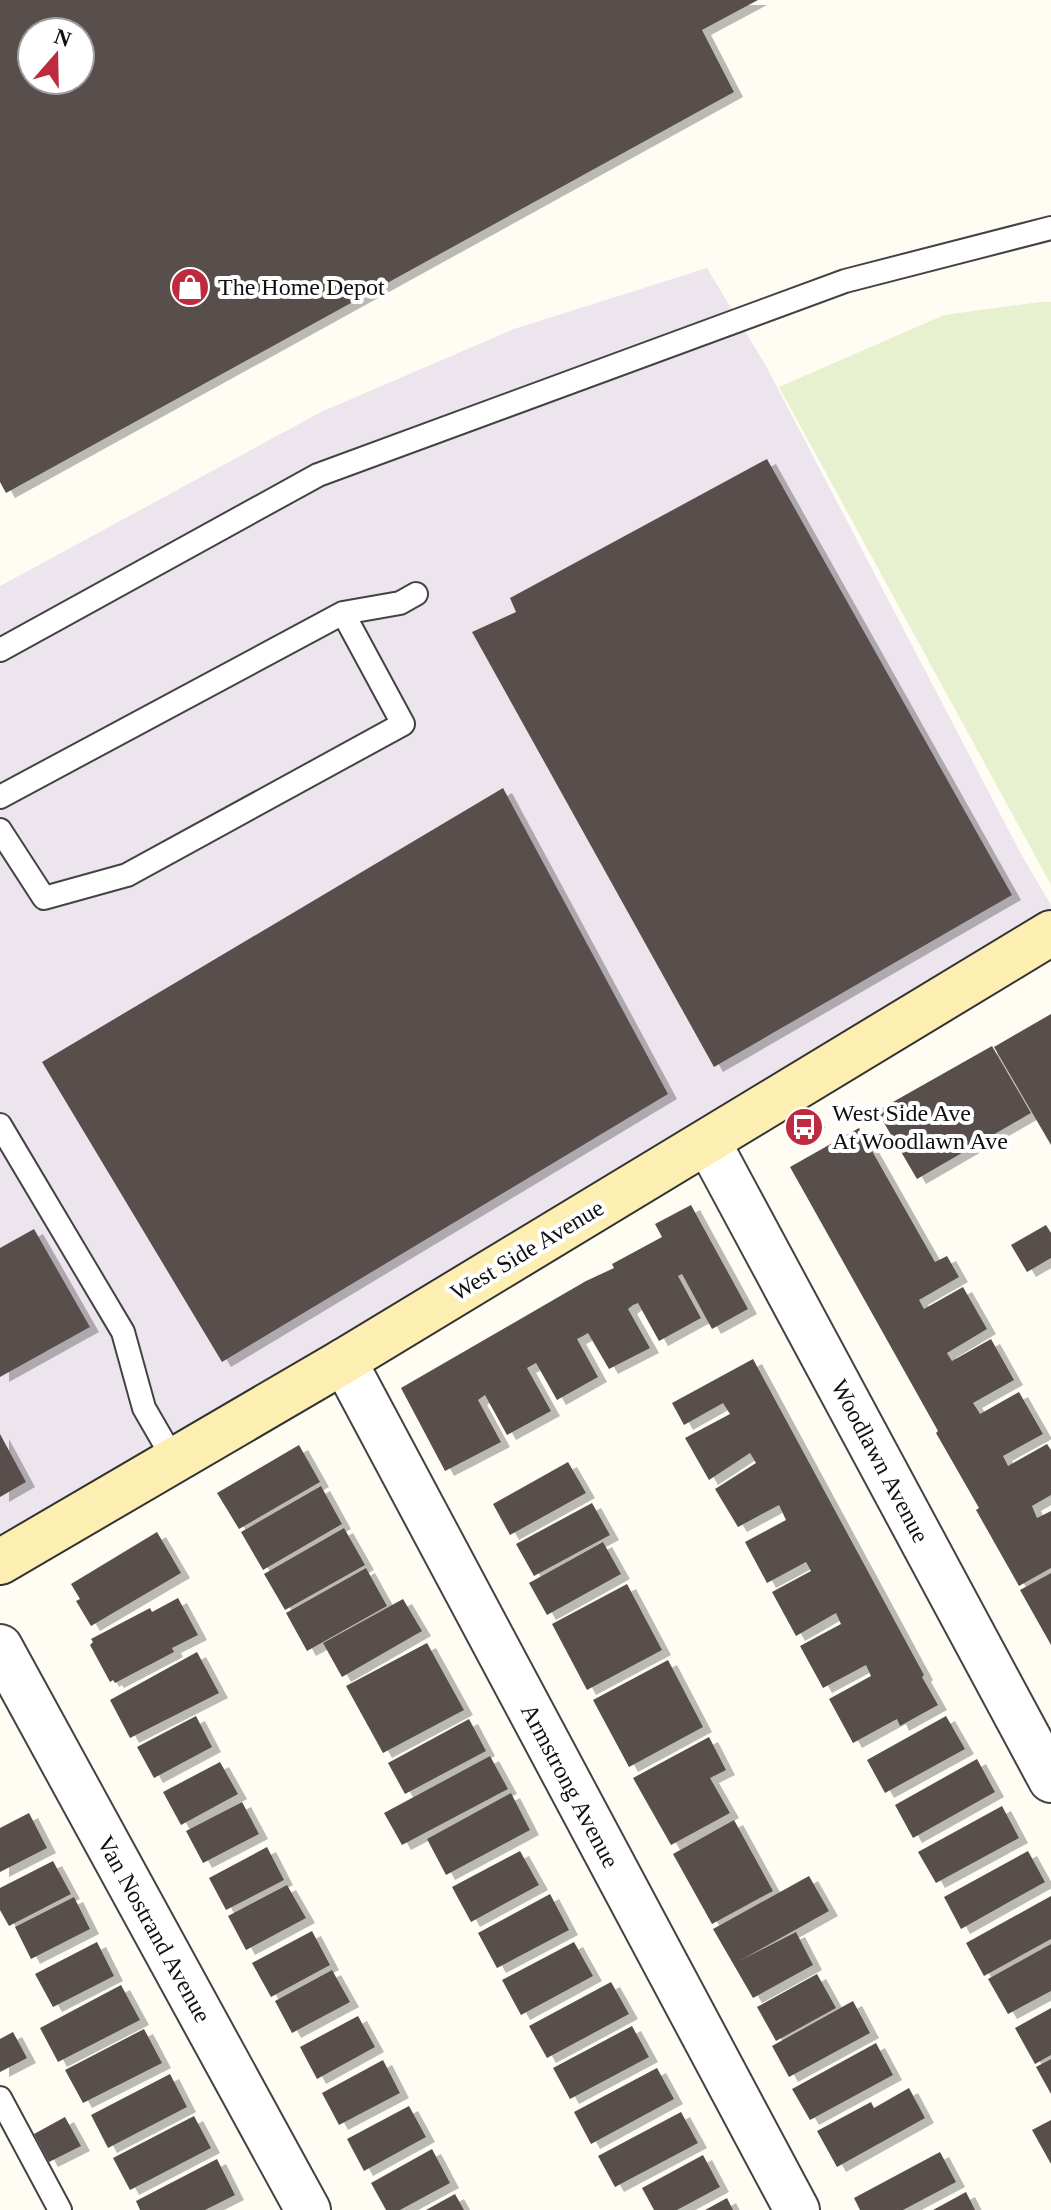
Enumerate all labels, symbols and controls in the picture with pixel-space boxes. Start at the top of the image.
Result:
north arrow [16,16,96,96]
text: N [51,23,75,52]
shop icon: The Home Depot [169,266,211,308]
place label: The Home Depot [218,274,385,300]
place label: West Side Ave At Woodlawn Ave [832,1100,1008,1154]
bus stop icon: West Side Ave At Woodlawn Ave [783,1106,825,1148]
street label: West Side Avenue [446,1194,608,1306]
street label: Woodlawn Avenue [826,1375,934,1547]
street label: Armstrong Avenue [516,1700,624,1872]
street label: Van Nostrand Avenue [92,1831,216,2027]

